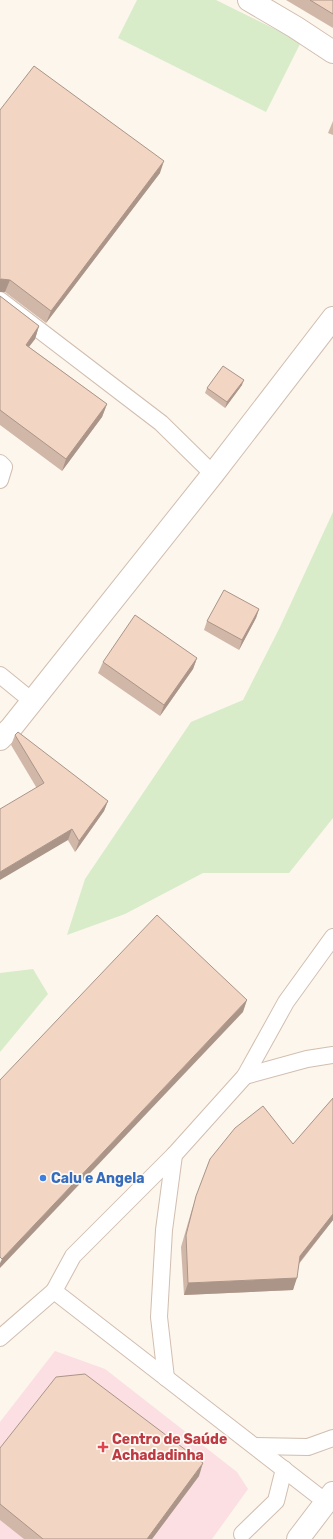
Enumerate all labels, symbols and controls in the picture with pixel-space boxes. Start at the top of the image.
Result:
place label: Calu e Angela [51,1170,144,1187]
marker: Calu e Angela [38,1173,48,1183]
place label: Centro de Saúde Achadadinha [112,1431,227,1464]
marker: Centro de Saúde Achadadinha [97,1441,109,1453]

